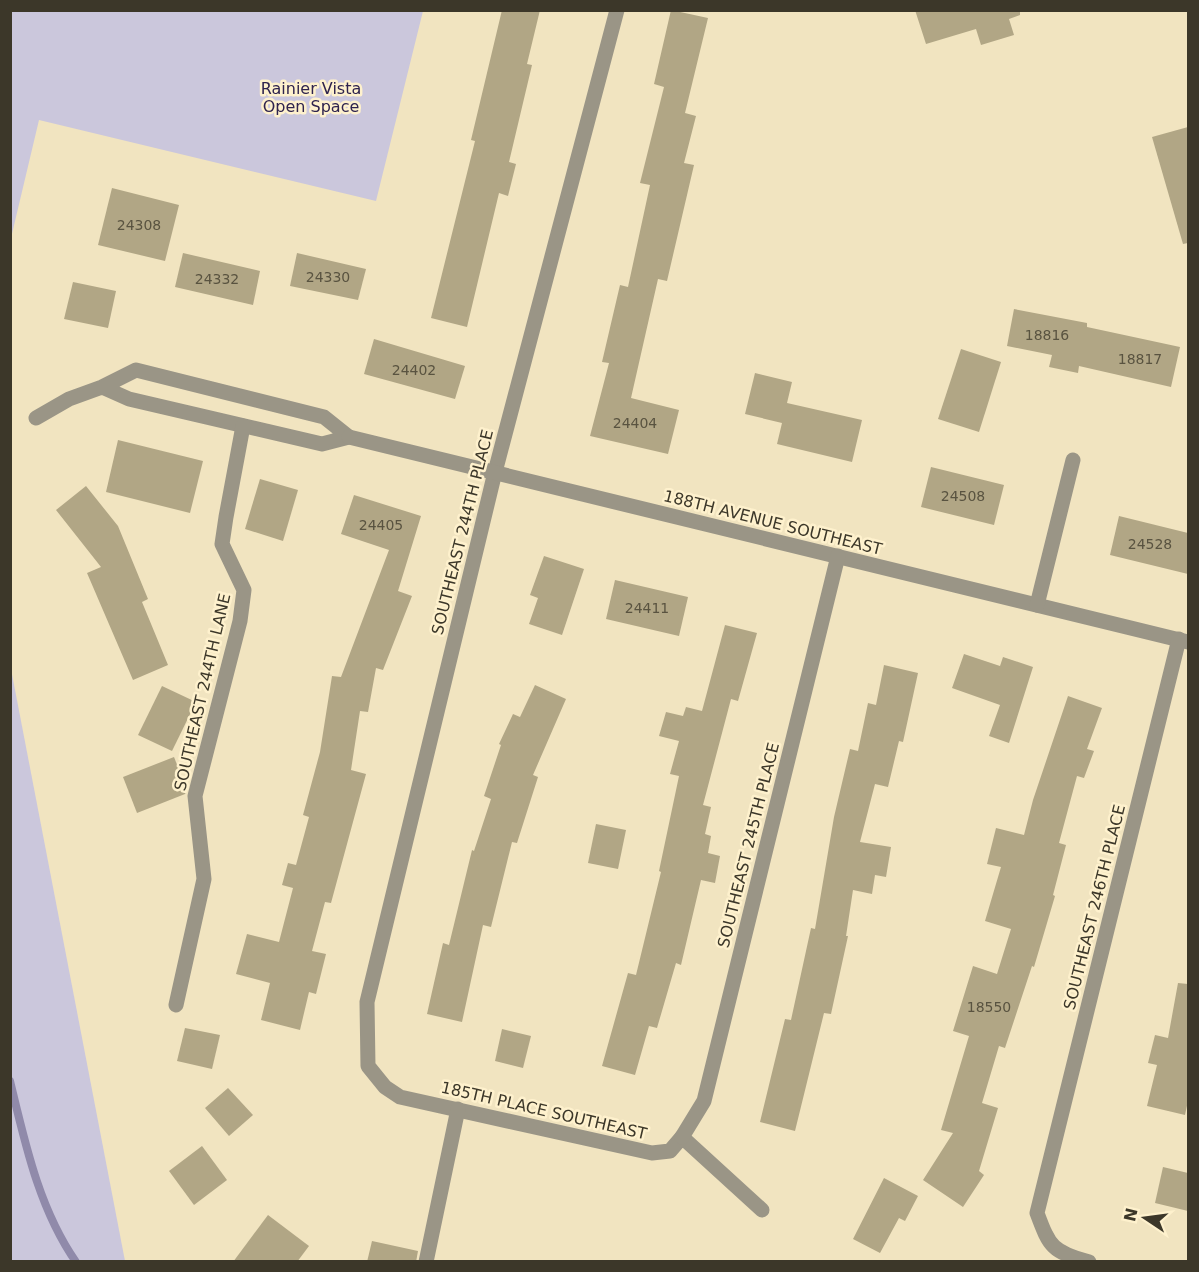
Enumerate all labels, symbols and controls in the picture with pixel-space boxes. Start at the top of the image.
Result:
park label: Rainier Vista Open Space [261,79,361,116]
house number: 24308 [117,217,161,233]
house number: 24330 [306,269,350,285]
house number: 24332 [195,271,239,287]
house number: 18816 [1025,327,1069,343]
house number: 18817 [1118,351,1162,367]
house number: 24402 [392,362,436,378]
house number: 24404 [613,415,657,431]
street label: SOUTHEAST 244TH PLACE [428,428,497,637]
street label: 188TH AVENUE SOUTHEAST [662,486,884,559]
house number: 24508 [941,488,985,504]
house number: 24405 [359,517,403,533]
house number: 24528 [1128,536,1172,552]
street label: SOUTHEAST 244TH LANE [171,592,234,793]
house number: 24411 [625,600,669,616]
street label: SOUTHEAST 245TH PLACE [714,741,783,950]
street label: SOUTHEAST 246TH PLACE [1060,803,1129,1012]
house number: 18550 [967,999,1011,1015]
street label: 185TH PLACE SOUTHEAST [439,1078,649,1143]
north arrow [1115,1188,1175,1248]
text: N [1120,1206,1142,1223]

